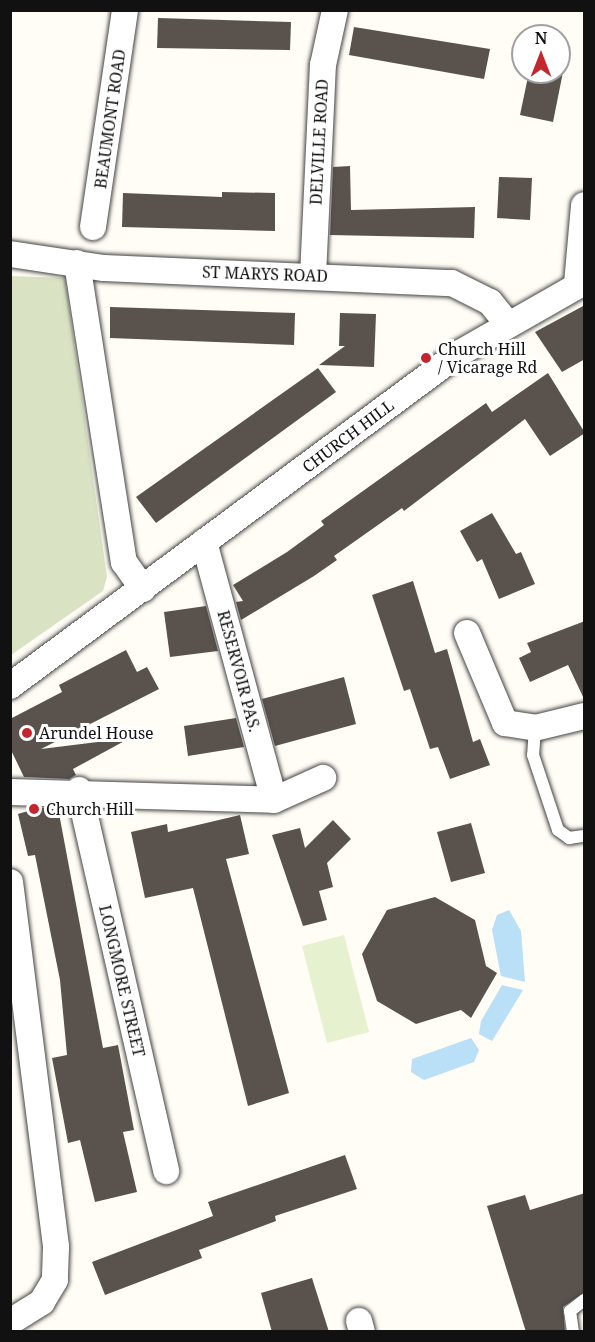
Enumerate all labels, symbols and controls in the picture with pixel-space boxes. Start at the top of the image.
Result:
north arrow [511,24,571,84]
text: N [535,27,547,49]
street label: BEAUMONT ROAD [91,48,129,190]
street label: DELVILLE ROAD [306,79,332,205]
street label: ST MARYS ROAD [202,262,328,286]
place label: Church Hill / Vicarage Rd [438,339,537,377]
marker: Church Hill / Vicarage Rd [419,351,433,365]
street label: CHURCH HILL [299,395,397,477]
street label: RESERVOIR PAS. [214,608,264,734]
place label: Arundel House [39,723,154,743]
marker: Arundel House [20,726,34,740]
place label: Church Hill [46,799,134,819]
marker: Church Hill [27,802,41,816]
street label: LONGMORE STREET [95,903,149,1059]

